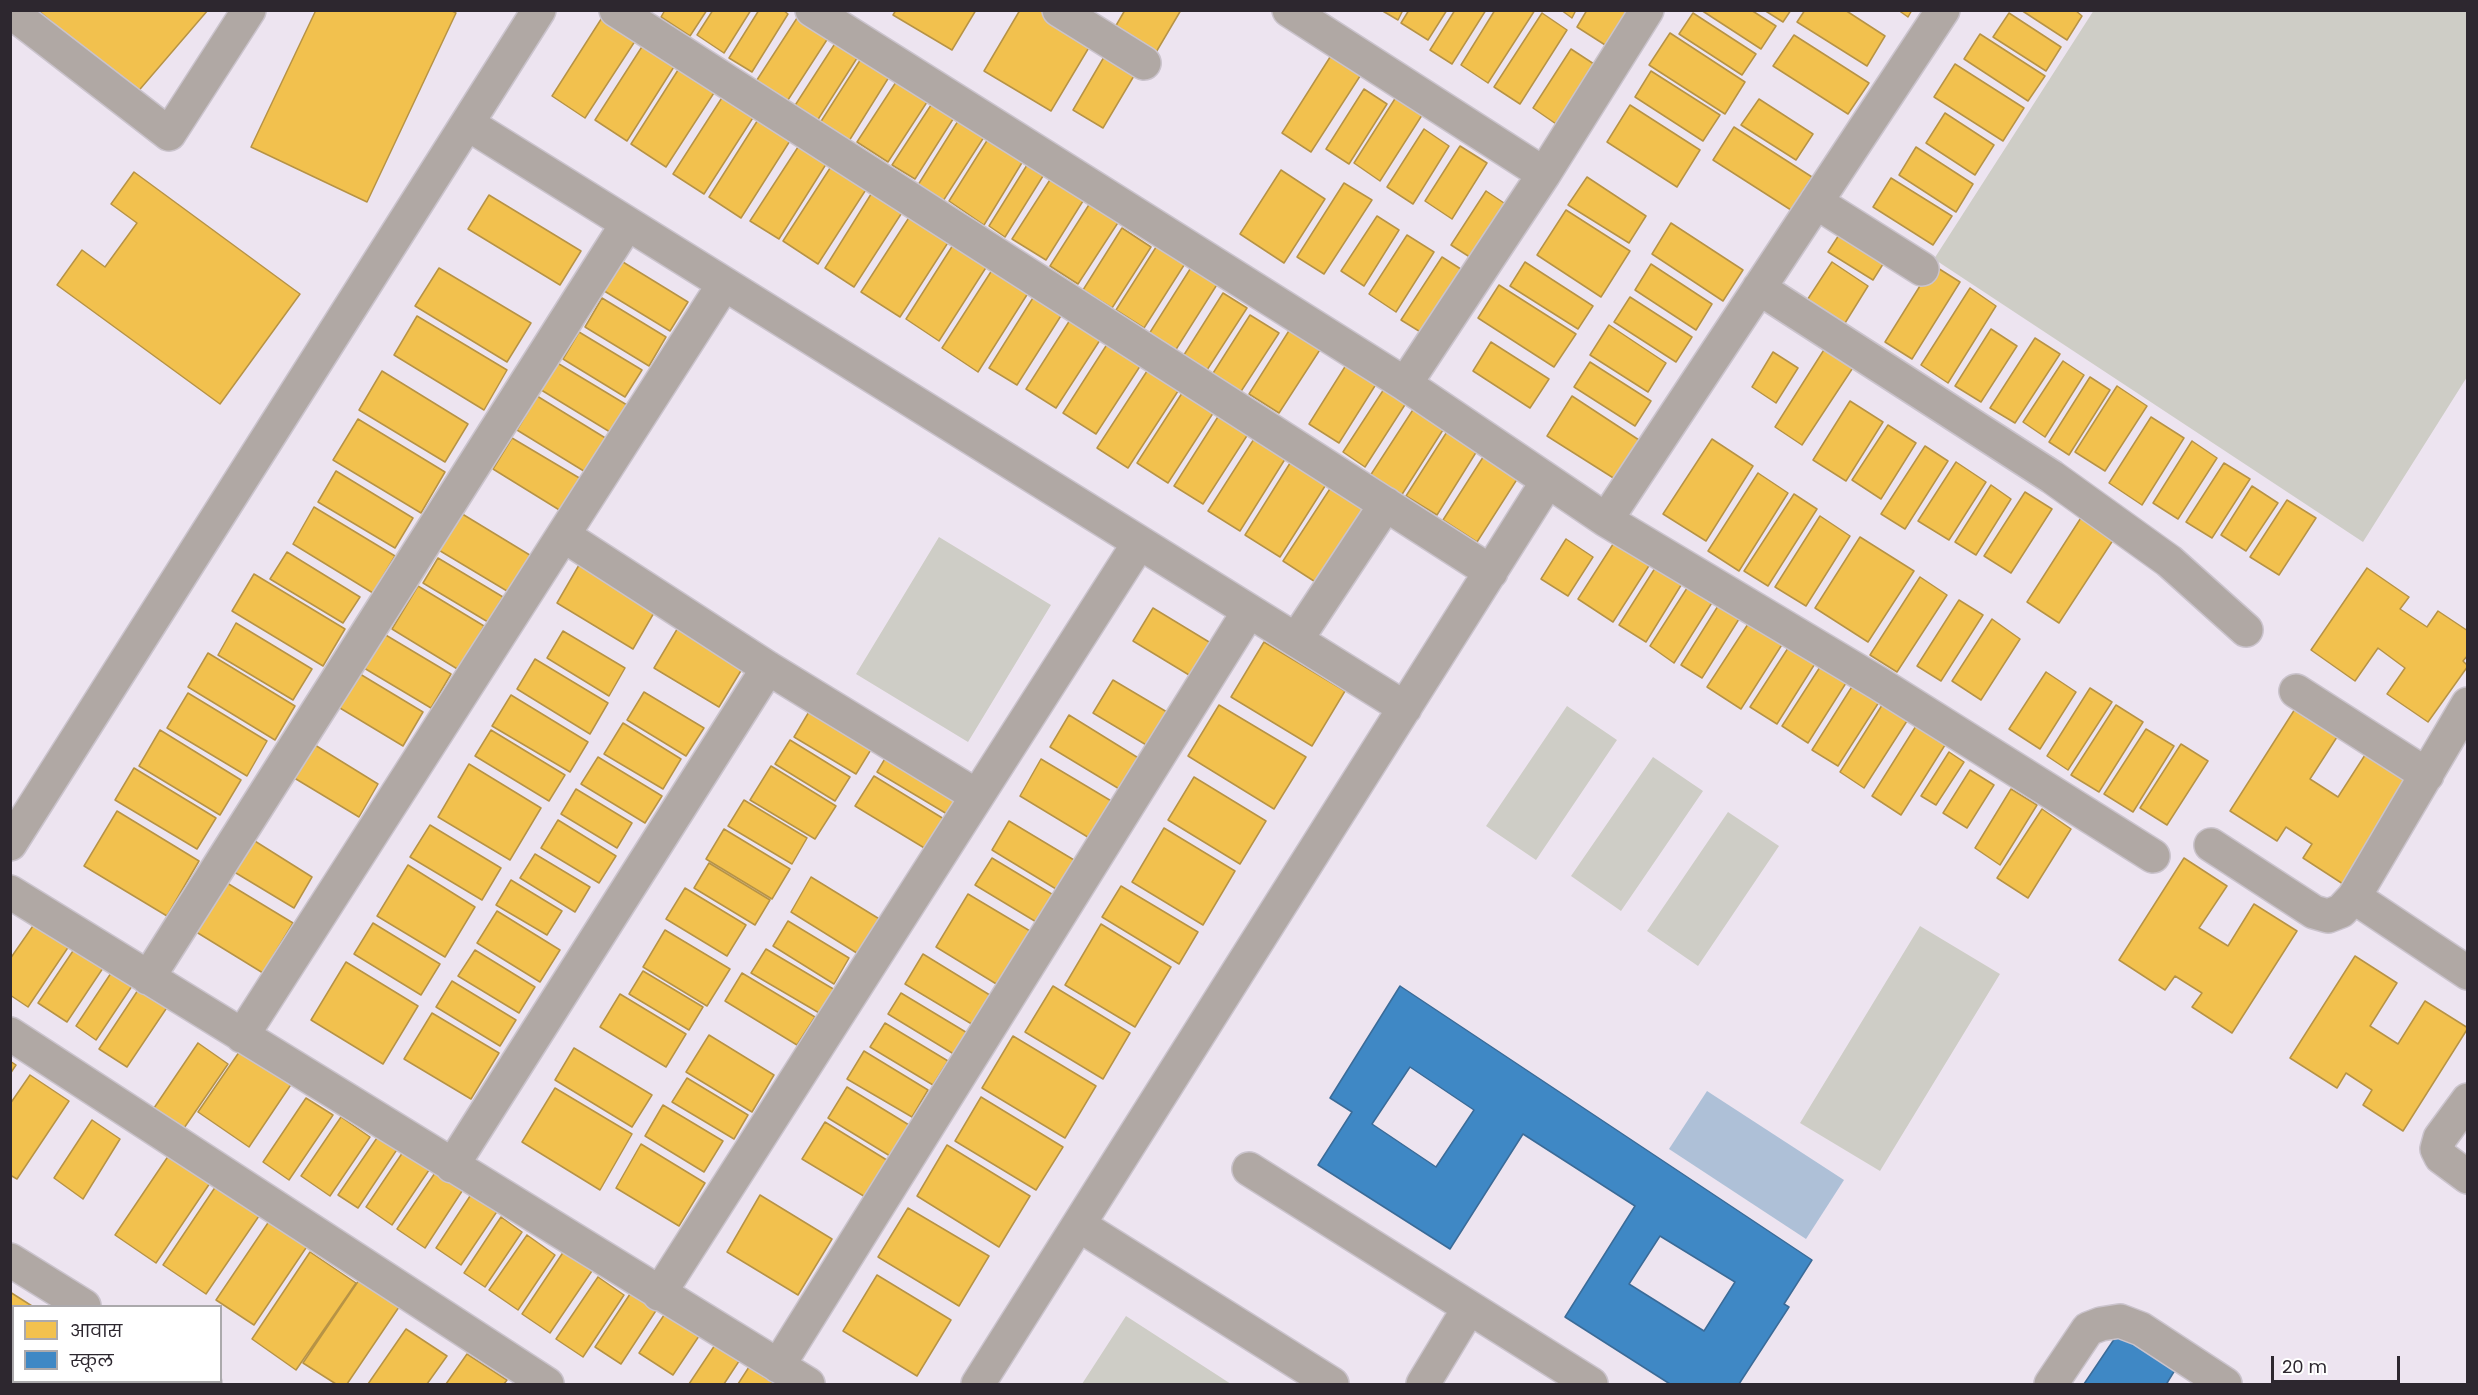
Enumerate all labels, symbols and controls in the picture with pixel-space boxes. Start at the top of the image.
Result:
legend [12,1305,222,1383]
text: आवास [70,1318,122,1343]
scale bar [2274,1344,2403,1382]
text: स्कूल [70,1348,114,1373]
text: 20 m [2282,1354,2327,1379]

